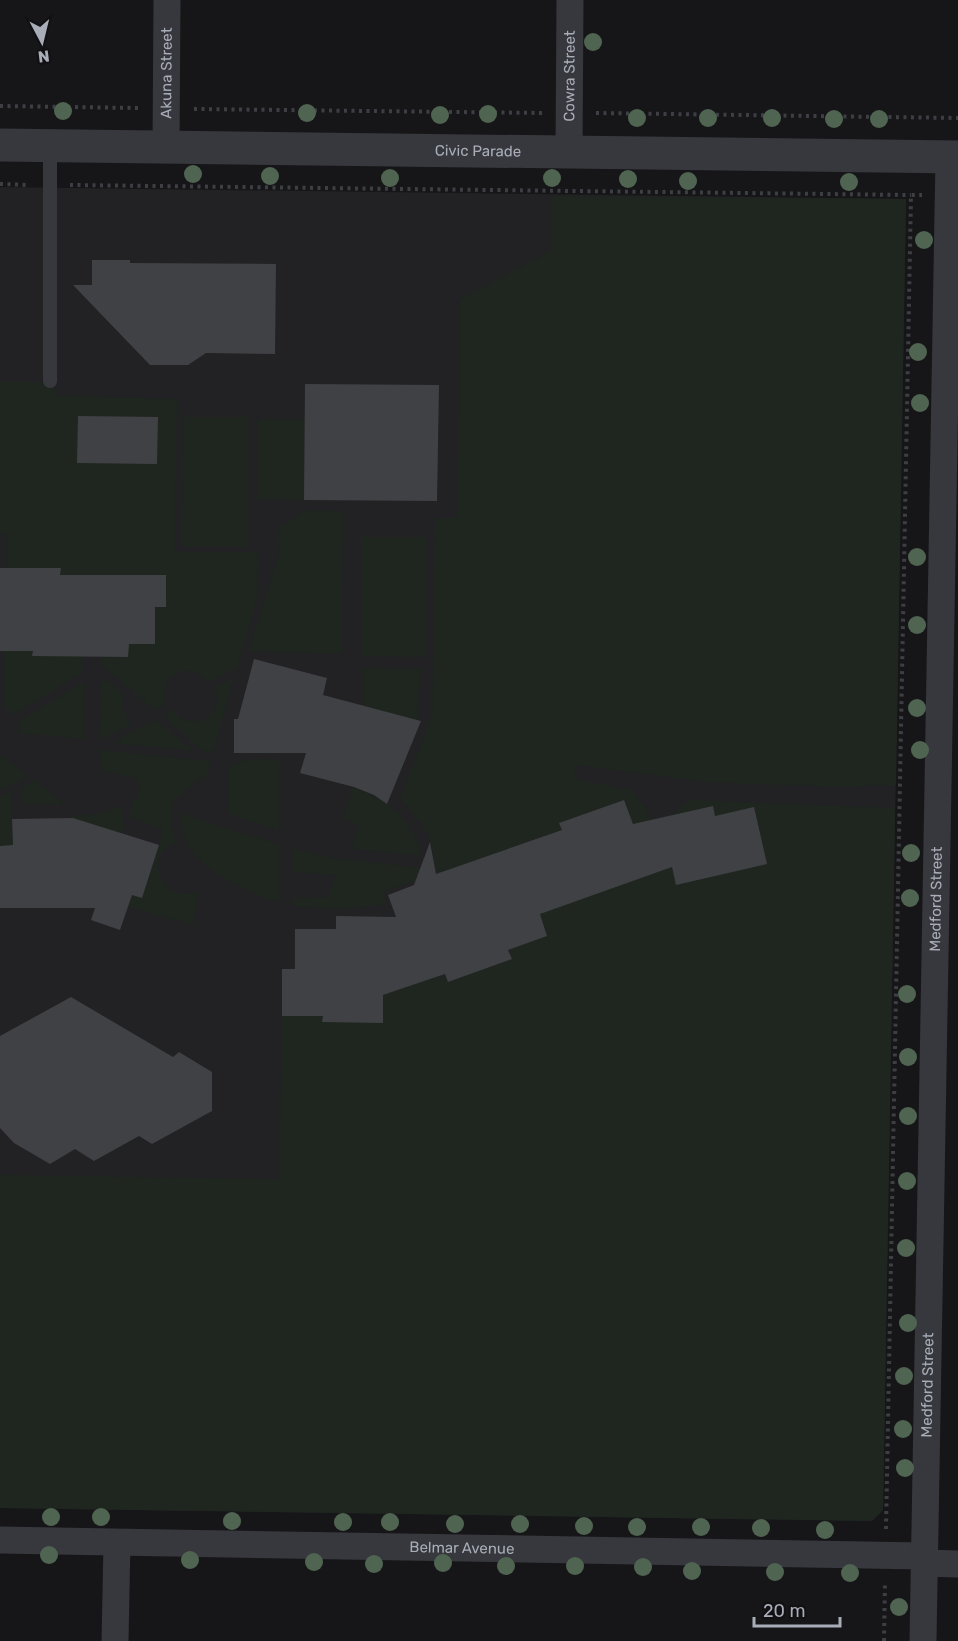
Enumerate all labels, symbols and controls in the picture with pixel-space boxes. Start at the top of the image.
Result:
north arrow [12,12,72,72]
street label: Akuna Street [157,27,176,119]
street label: Cowra Street [560,30,579,122]
text: N [37,46,51,67]
street label: Civic Parade [435,141,521,161]
street label: Medford Street [926,846,946,952]
street label: Medford Street [918,1332,937,1438]
street label: Belmar Avenue [409,1538,515,1558]
scale bar [754,1590,840,1628]
text: 20 m [763,1600,805,1622]

